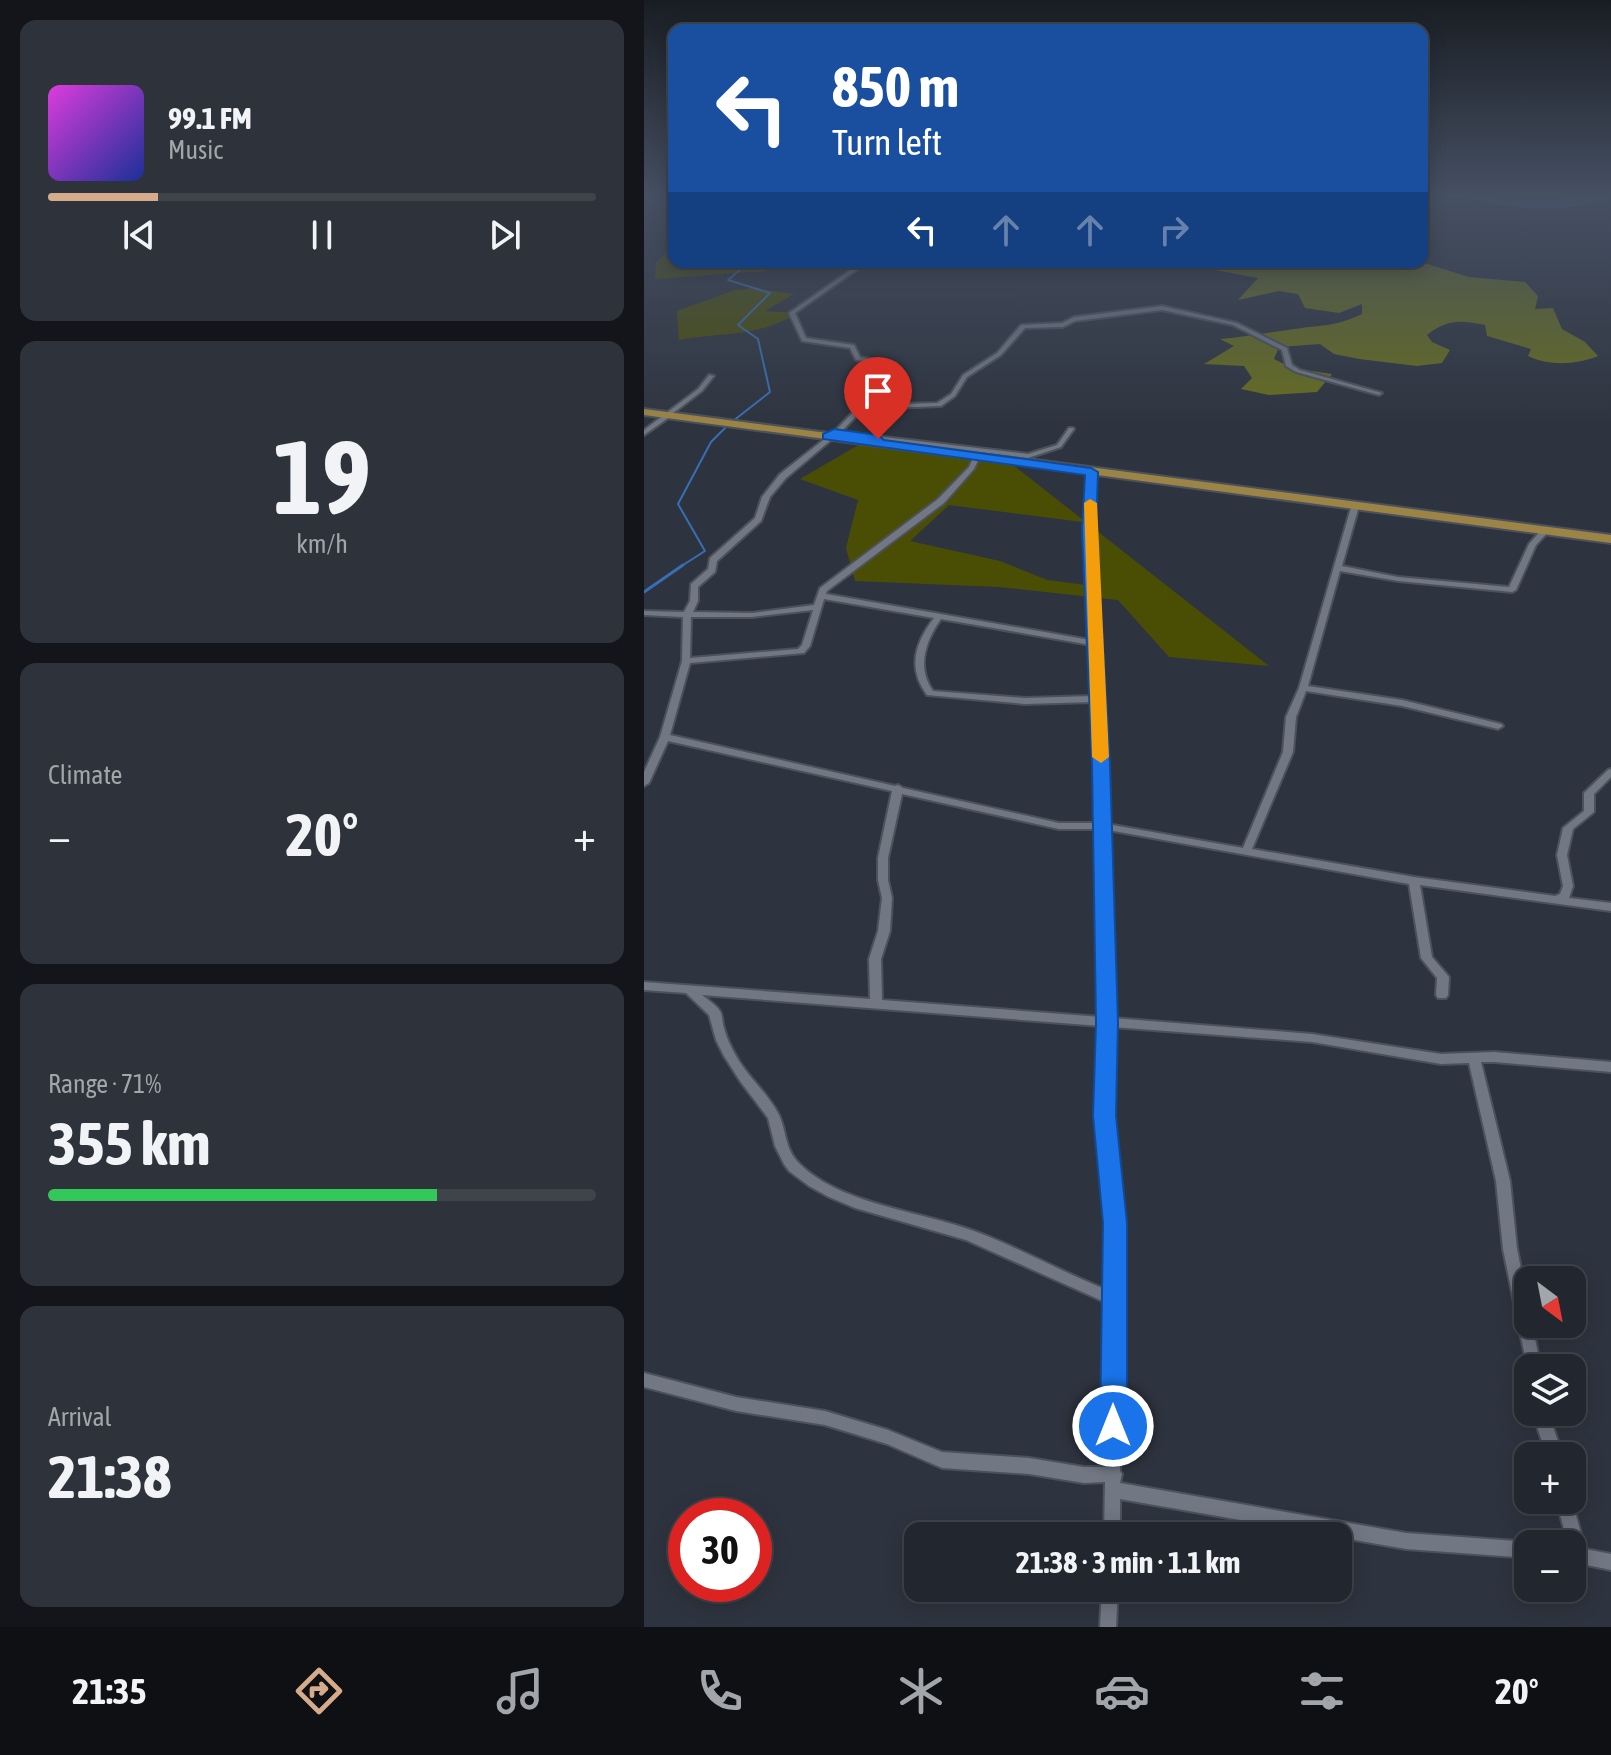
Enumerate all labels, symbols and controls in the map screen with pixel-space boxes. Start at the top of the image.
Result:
text: 850 m [832,55,959,119]
icon: left [700,56,804,160]
text: 99.1 FM [168,101,252,135]
text: Turn left [832,121,942,163]
text: Music [168,135,223,165]
icon: left [900,208,944,252]
icon: ahead [984,208,1028,252]
icon: ahead [1068,208,1112,252]
icon: right [1152,208,1196,252]
icon: previous [117,213,161,257]
icon: pause [300,213,344,257]
icon: next [483,213,527,257]
pin [844,357,912,439]
icon: arrive [856,369,900,413]
text: 19 [273,417,371,536]
text: km/h [296,529,348,559]
text: Climate [48,760,122,790]
text: 20° [286,800,358,869]
text: − [48,810,71,860]
text: + [573,810,596,860]
text: Range · 71% [48,1069,161,1099]
text: 355 km [48,1109,210,1178]
north arrow [1514,1266,1586,1338]
map controls [1514,1266,1586,1602]
button: layers [1514,1354,1586,1426]
position arrow [1071,1384,1155,1468]
text: Arrival [48,1402,112,1432]
text: 21:38 [48,1442,171,1511]
button: + [1514,1442,1586,1514]
speed limit sign: 30 [668,1498,772,1602]
button: − [1514,1530,1586,1602]
text: 21:38 · 3 min · 1.1 km [1016,1545,1240,1579]
icon: directions [291,1663,347,1719]
icon: music [492,1663,548,1719]
icon: phone [692,1663,748,1719]
icon: climate [893,1663,949,1719]
icon: car [1094,1663,1150,1719]
icon: filters [1294,1663,1350,1719]
text: 21:35 [72,1670,146,1712]
text: 20° [1495,1670,1539,1712]

